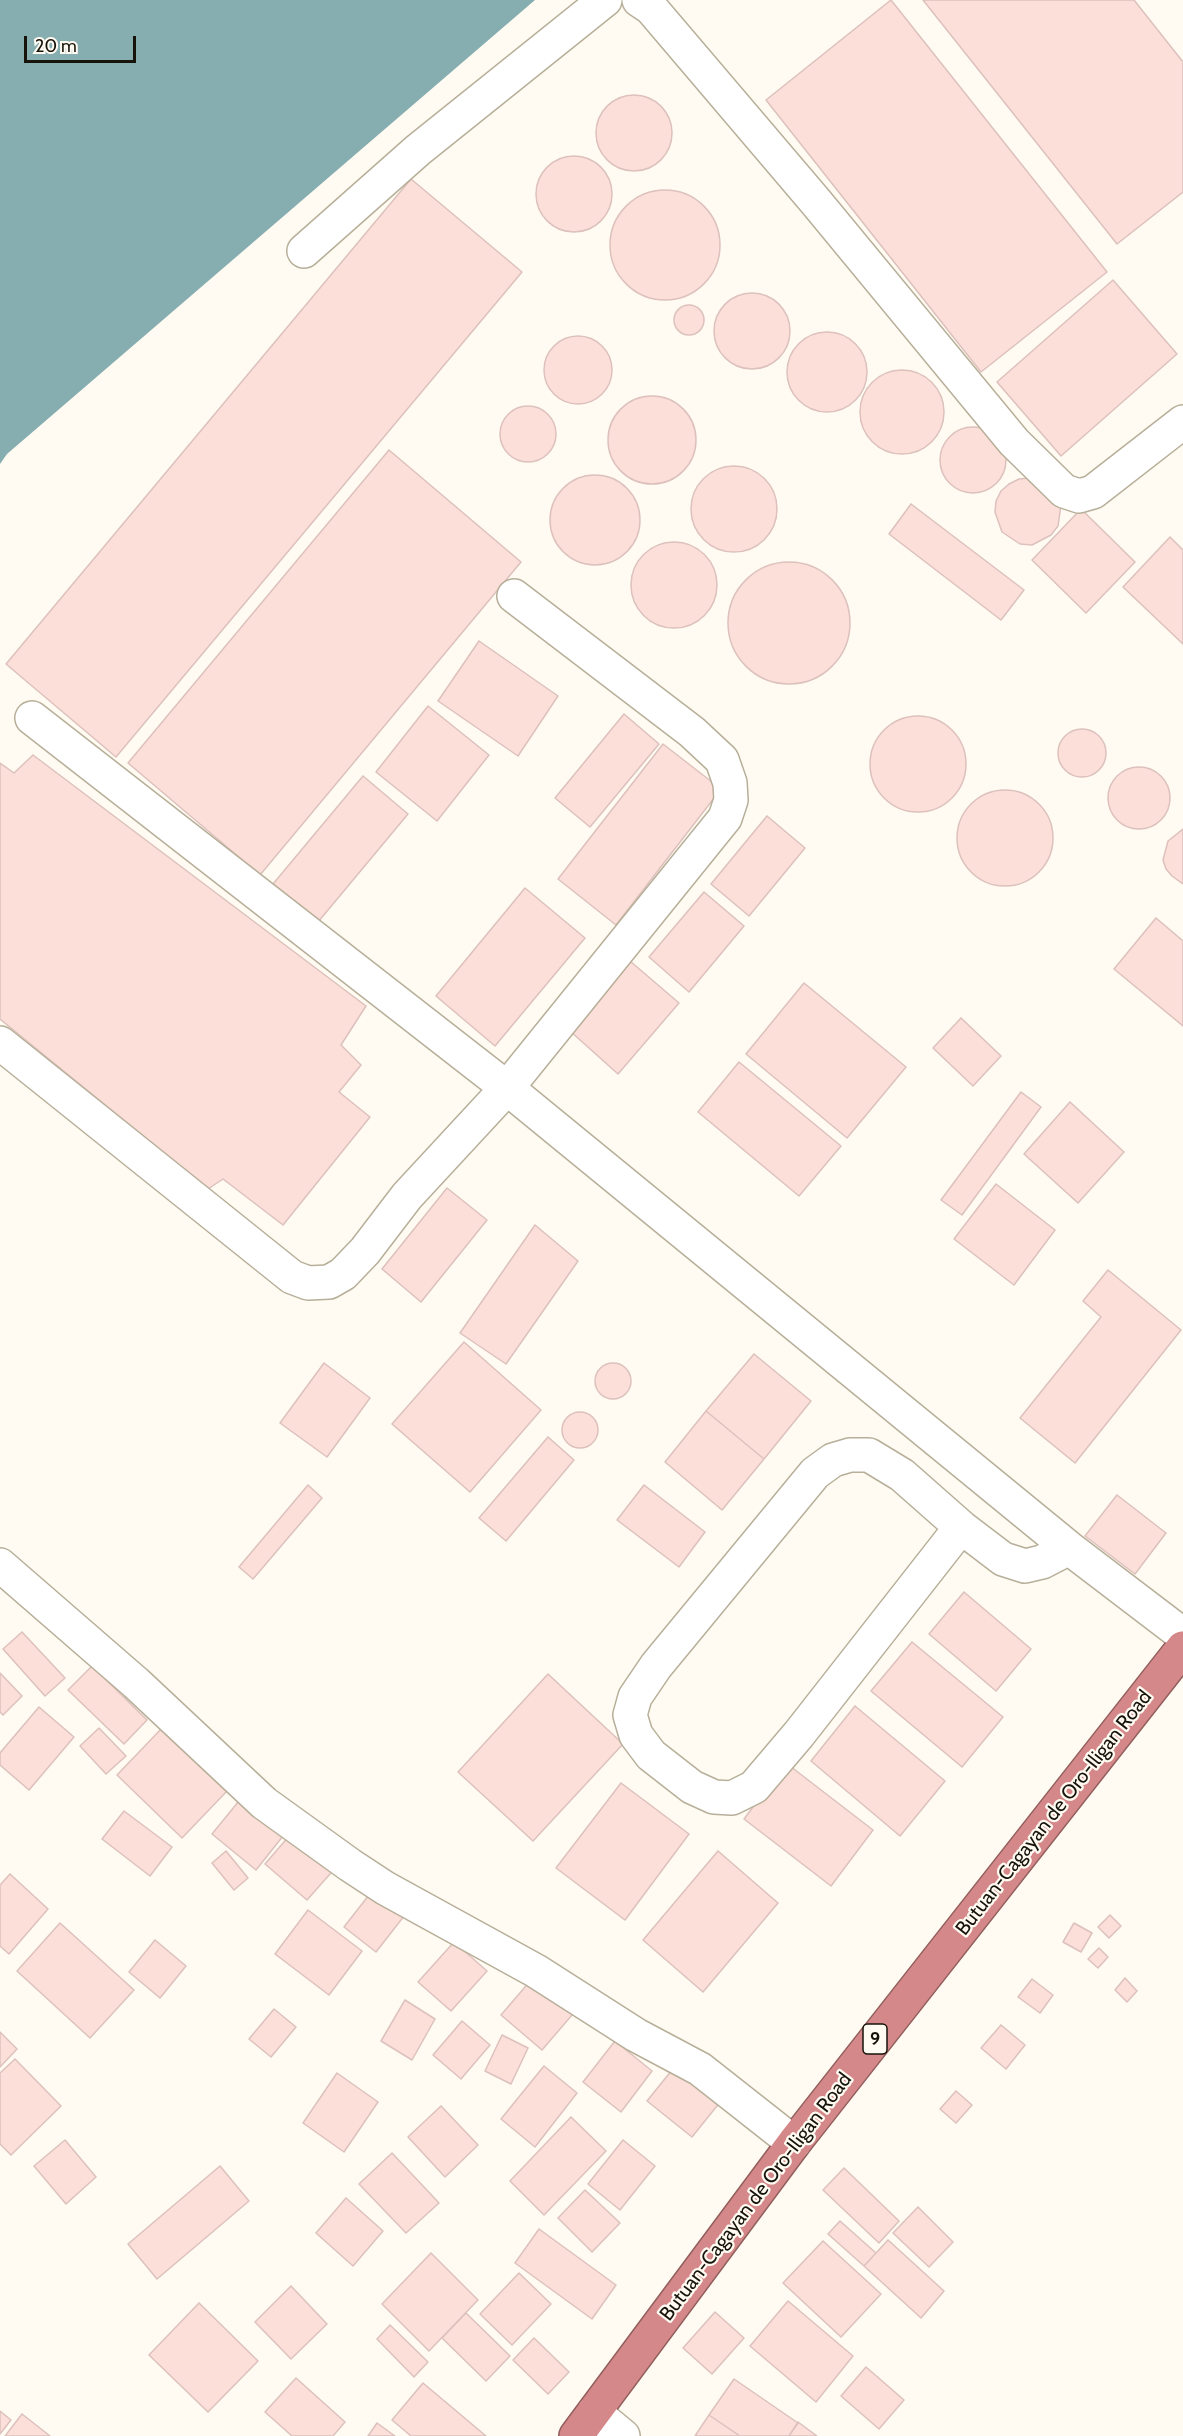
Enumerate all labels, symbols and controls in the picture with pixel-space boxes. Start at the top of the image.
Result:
scale bar [27,24,140,62]
text: 20 m [35,35,77,57]
street label: Butuan-Cagayan de Oro-Iligan Road [951,1686,1157,1940]
road number: 9 [863,2024,887,2054]
street label: Butuan-Cagayan de Oro-Iligan Road [655,2068,857,2326]

